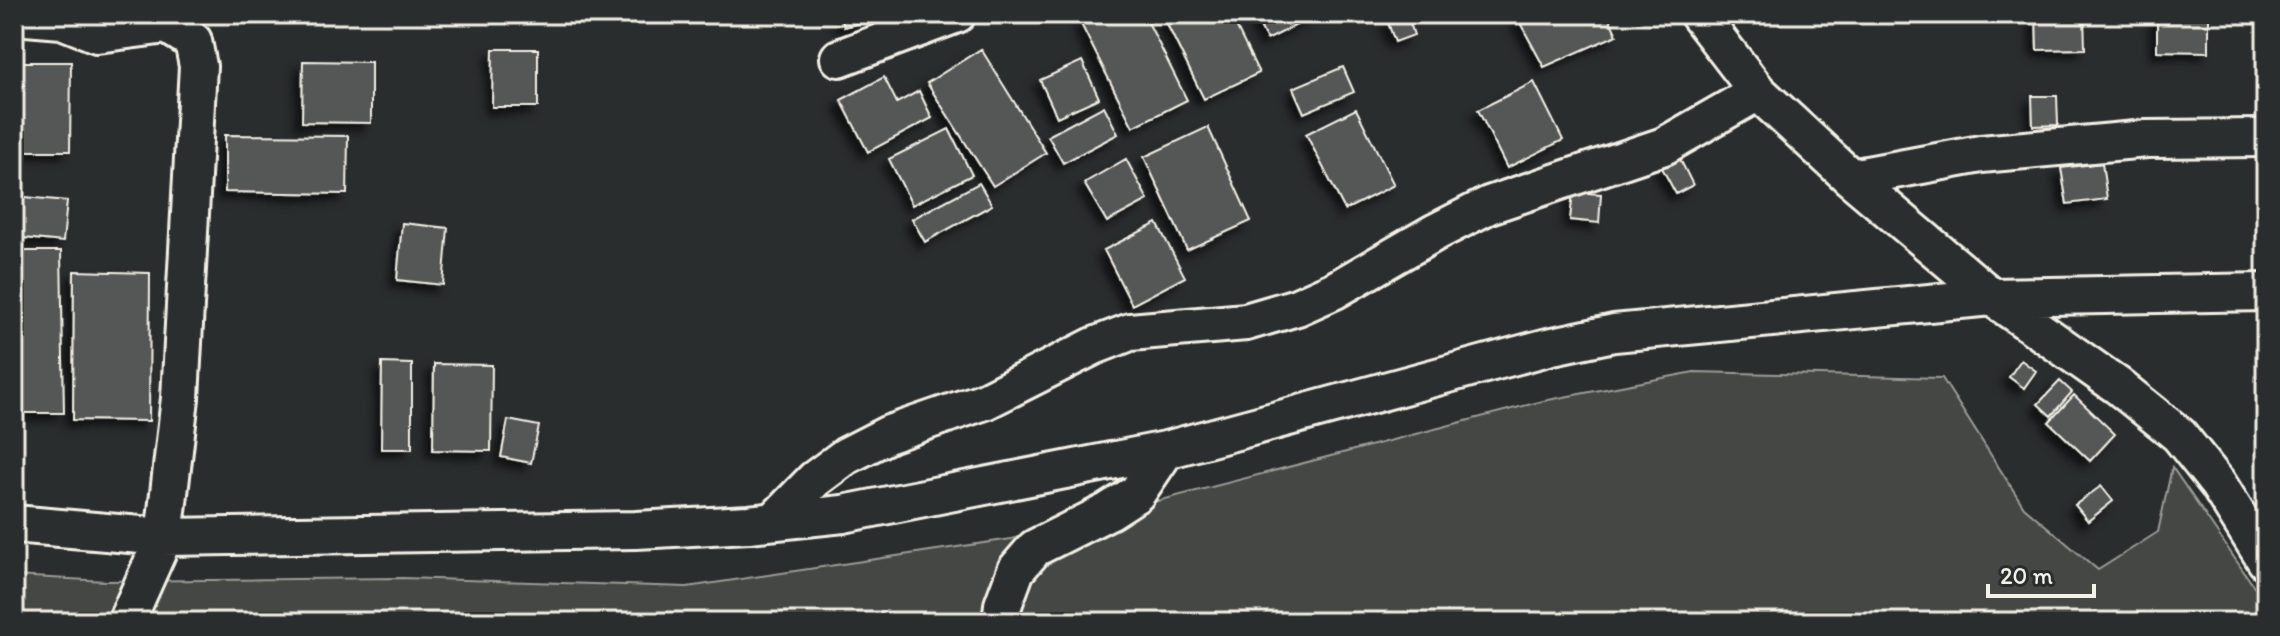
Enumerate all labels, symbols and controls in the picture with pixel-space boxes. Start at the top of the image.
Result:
scale bar [1988,548,2094,598]
text: 20 m [2000,561,2053,590]

